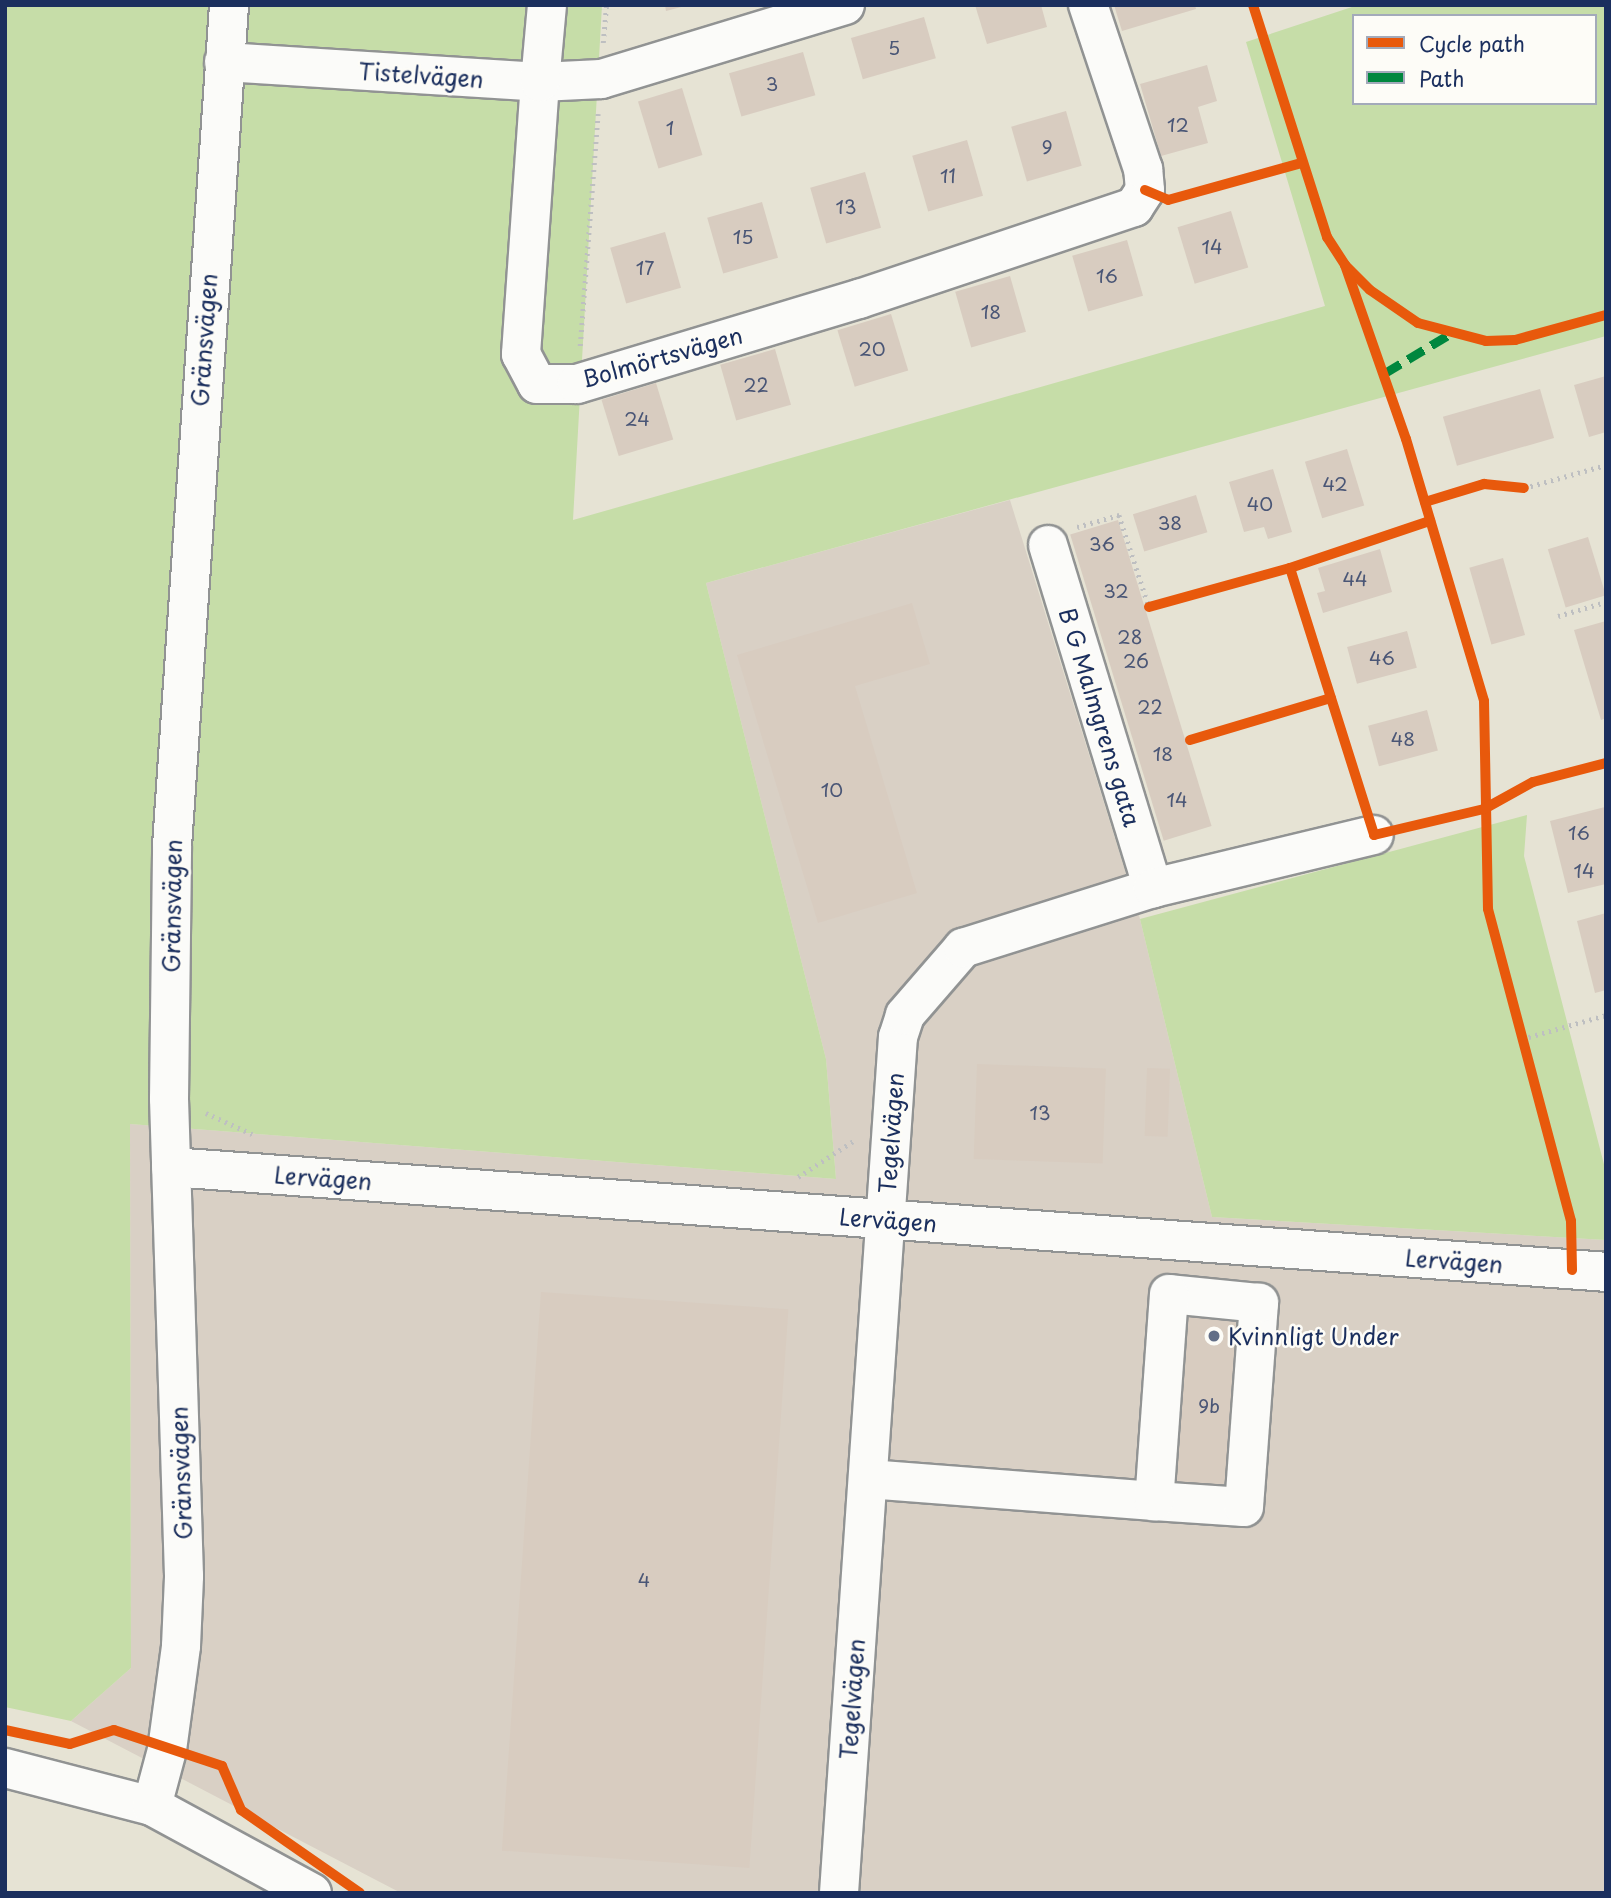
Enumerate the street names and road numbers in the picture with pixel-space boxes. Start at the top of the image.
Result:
street label: Tistelvägen [358,57,484,93]
street label: Gränsvägen [186,272,222,408]
street label: Bolmörtsvägen [578,321,746,393]
street label: B G Malmgrens gata [1053,604,1147,830]
street label: Gränsvägen [157,839,187,973]
street label: Tegelvägen [873,1072,909,1194]
street label: Lervägen [273,1161,373,1195]
street label: Lervägen [838,1203,938,1237]
street label: Lervägen [1404,1244,1504,1278]
street label: Gränsvägen [165,1406,197,1540]
street label: Tegelvägen [834,1638,870,1760]

